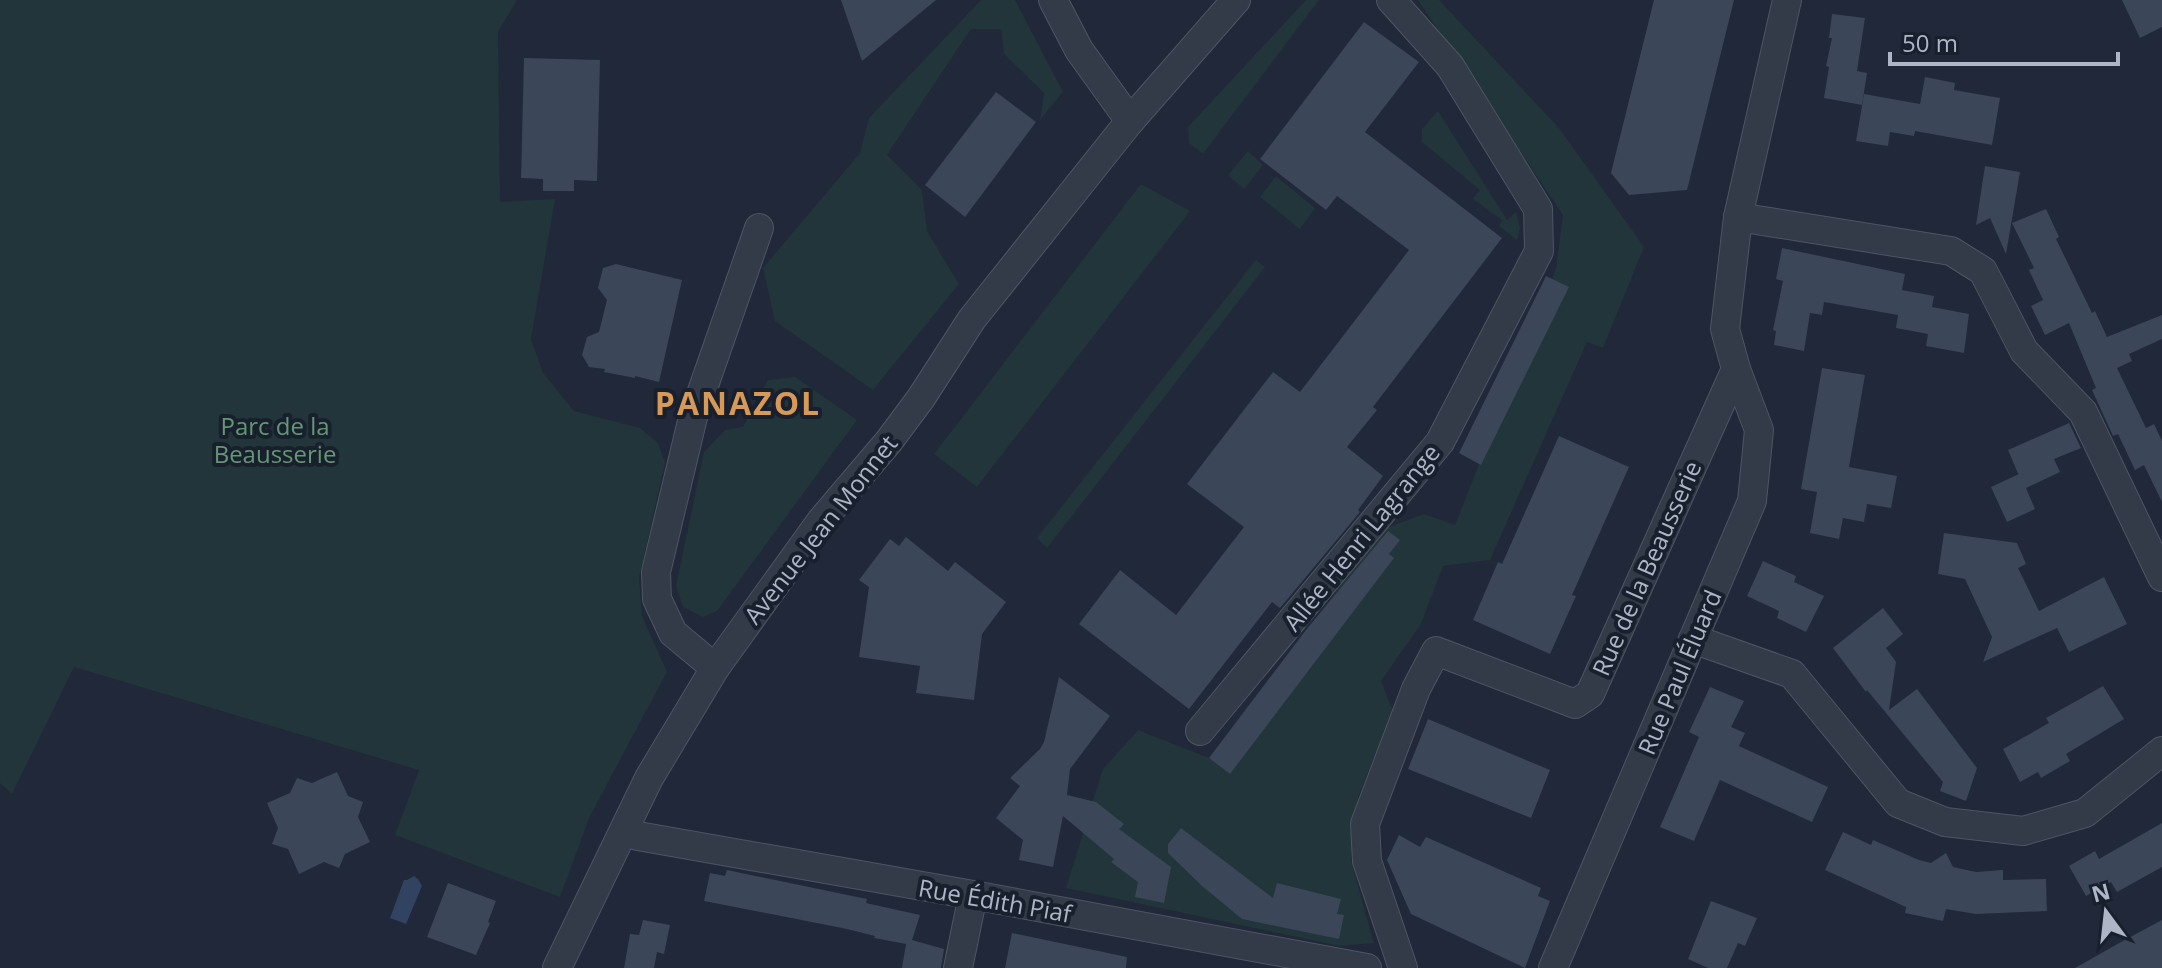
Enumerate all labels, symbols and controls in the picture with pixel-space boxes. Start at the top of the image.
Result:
scale bar [1890,16,2118,66]
text: 50 m [1902,26,1958,59]
district label: PANAZOL [655,381,821,424]
park label: Parc de la Beausserie [214,409,336,470]
street label: Avenue Jean Monnet [736,428,904,630]
street label: Allée Henri Lagrange [1275,437,1447,637]
street label: Rue de la Beausserie [1584,455,1708,681]
street label: Rue Paul Éluard [1629,585,1729,759]
street label: Rue Édith Piaf [916,870,1076,930]
north arrow [2066,872,2146,952]
text: N [2088,875,2113,909]

